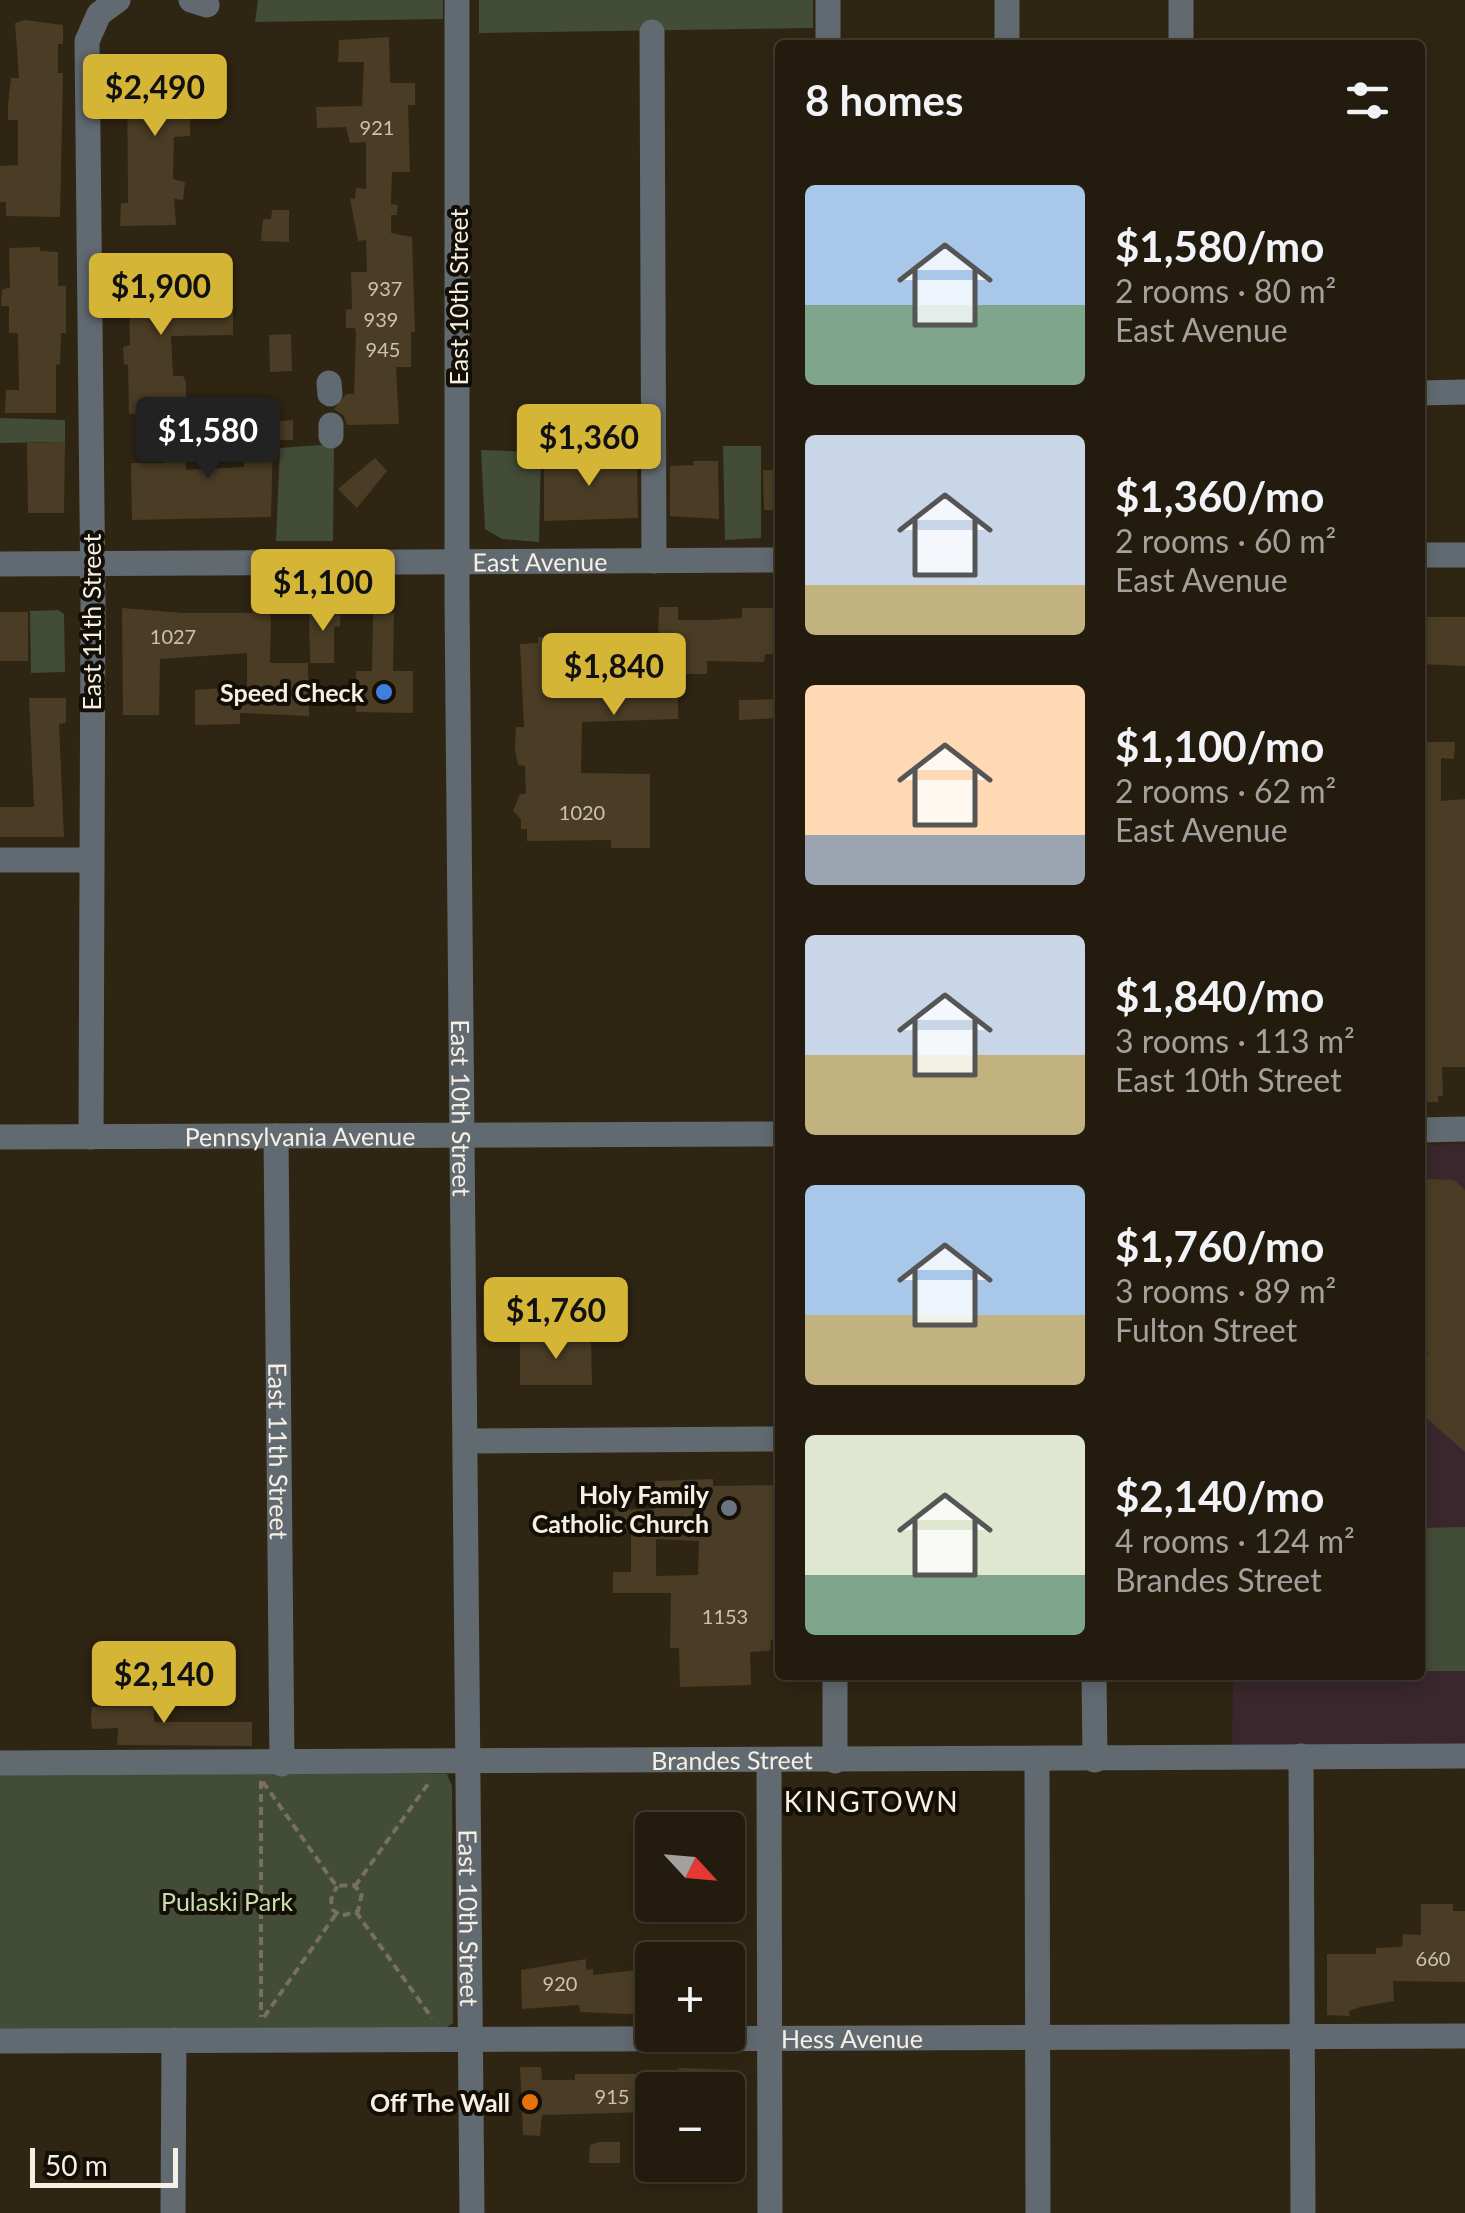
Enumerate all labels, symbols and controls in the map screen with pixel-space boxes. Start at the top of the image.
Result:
pin: $2,490 [74,54,236,139]
text: $2,490 [105,67,205,106]
icon: filters [1340,73,1395,128]
text: 8 homes [805,75,963,125]
house number: 921 [360,115,394,139]
street label: East 10th Street [443,208,473,386]
text: $1,580/mo [1115,221,1324,271]
icon: home [885,225,1005,345]
pin: $1,900 [80,253,242,338]
text: $1,900 [111,266,211,305]
text: 2 rooms · 80 m² [1115,271,1336,310]
house number: 937 [368,276,402,300]
house number: 939 [364,307,398,331]
text: East Avenue [1115,310,1288,349]
house number: 945 [366,337,400,361]
pin: $1,580 [127,397,289,482]
pin: $1,360 [508,404,670,489]
text: $1,580 [158,410,258,449]
text: $1,360 [539,417,639,456]
text: $1,360/mo [1115,471,1324,521]
icon: home [885,475,1005,595]
text: 2 rooms · 60 m² [1115,521,1336,560]
street label: East 11th Street [76,533,106,711]
street label: East Avenue [472,546,608,577]
pin: $1,100 [242,549,404,634]
text: East Avenue [1115,560,1288,599]
text: $1,100 [273,562,373,601]
house number: 1027 [150,624,196,648]
pin: $1,840 [533,633,695,718]
text: $1,840 [564,646,664,685]
place label: Speed Check [220,677,365,707]
marker: Speed Check [373,681,395,703]
text: $1,100/mo [1115,721,1324,771]
icon: home [885,725,1005,845]
text: 2 rooms · 62 m² [1115,771,1336,810]
house number: 1020 [559,800,605,824]
text: East Avenue [1115,810,1288,849]
text: $1,840/mo [1115,971,1324,1021]
icon: home [885,975,1005,1095]
street label: East 10th Street [446,1019,478,1197]
text: 3 rooms · 113 m² [1115,1021,1355,1060]
text: East 10th Street [1115,1060,1342,1099]
street label: Pennsylvania Avenue [185,1120,415,1151]
text: $1,760/mo [1115,1221,1324,1271]
icon: home [885,1225,1005,1345]
text: 3 rooms · 89 m² [1115,1271,1336,1310]
pin: $1,760 [475,1277,637,1362]
text: $1,760 [506,1290,606,1329]
text: Fulton Street [1115,1310,1297,1349]
street label: East 11th Street [263,1362,295,1540]
text: $2,140/mo [1115,1471,1324,1521]
icon: home [885,1475,1005,1595]
place label: Holy Family Catholic Church [532,1479,710,1538]
marker: Holy Family Catholic Church [718,1497,740,1519]
text: 4 rooms · 124 m² [1115,1521,1355,1560]
text: Brandes Street [1115,1560,1322,1599]
house number: 1153 [702,1604,748,1628]
pin: $2,140 [83,1641,245,1726]
text: $2,140 [114,1654,214,1693]
street label: Brandes Street [651,1744,813,1775]
district label: KINGTOWN [784,1784,960,1818]
north arrow [635,1812,745,1922]
map controls [635,1812,745,2182]
street label: East 10th Street [453,1829,485,2007]
park label: Pulaski Park [161,1886,293,1916]
button: + [635,1942,745,2052]
house number: 660 [1416,1946,1450,1970]
house number: 920 [543,1971,577,1995]
street label: Hess Avenue [781,2023,923,2053]
button: − [635,2072,745,2182]
house number: 915 [595,2084,629,2108]
place label: Off The Wall [370,2087,510,2117]
marker: Off The Wall [519,2091,541,2113]
scale bar [30,2143,178,2188]
text: 50 m [45,2148,108,2182]

